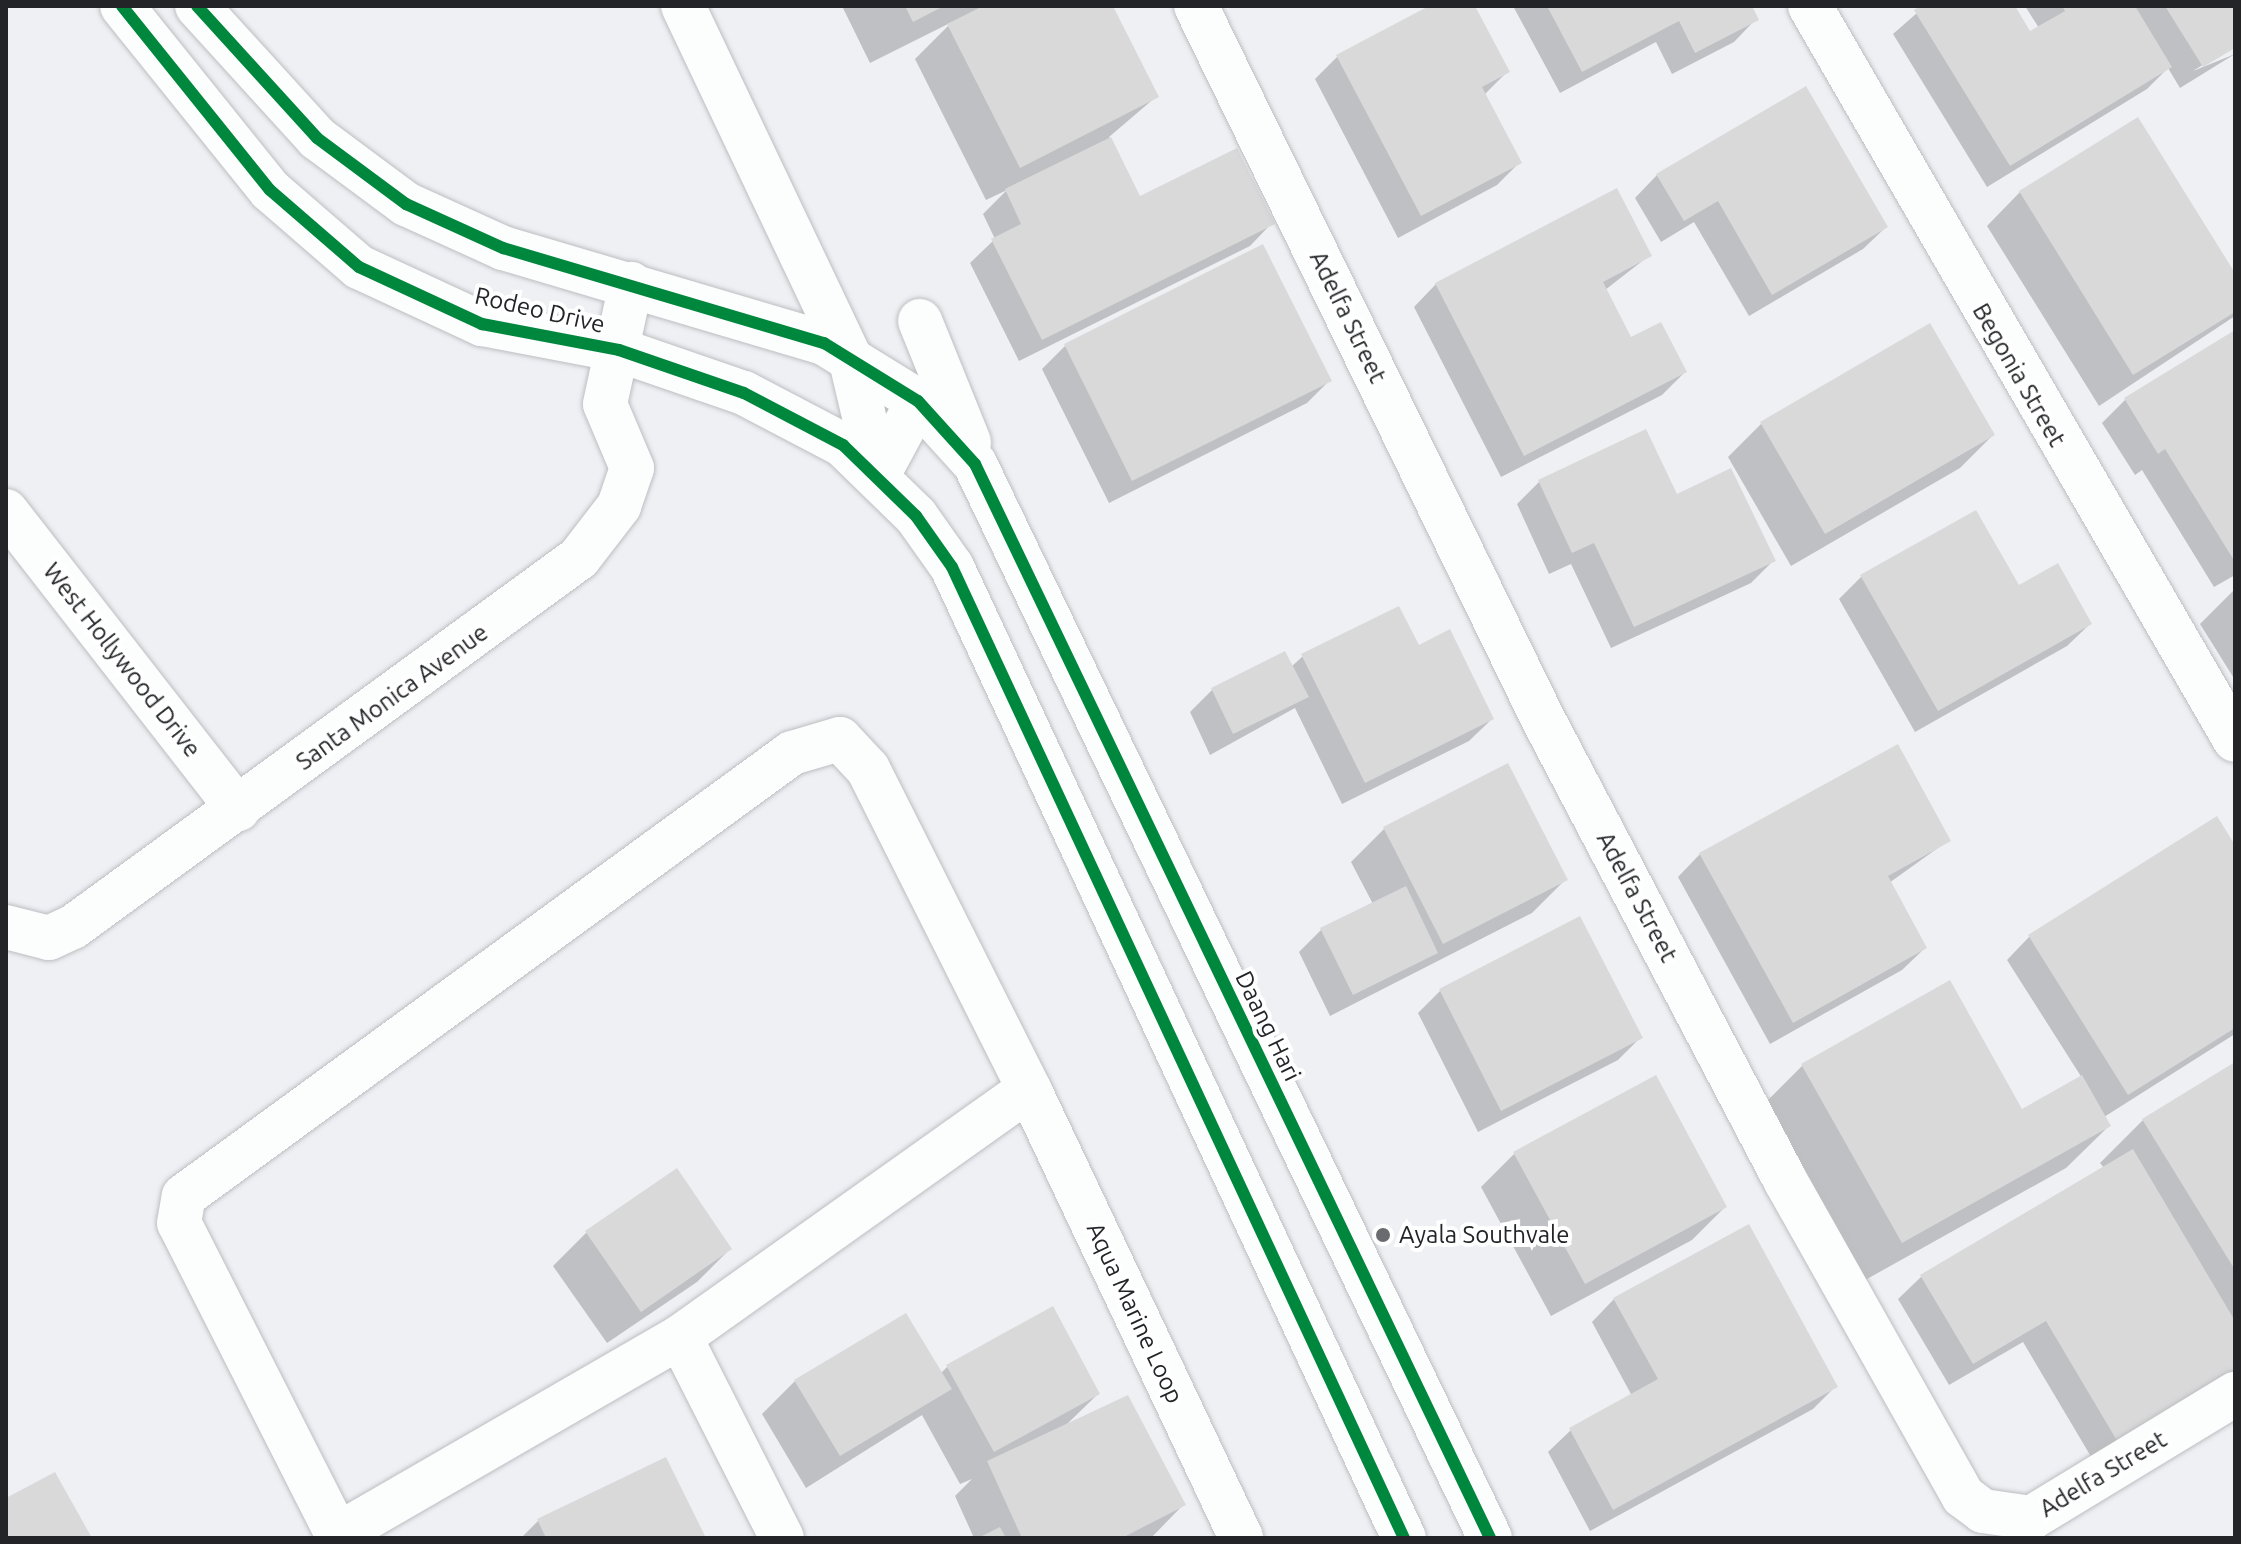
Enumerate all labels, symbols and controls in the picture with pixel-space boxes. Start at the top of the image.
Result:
street label: Adelfa Street [1304,246,1392,388]
street label: Rodeo Drive [472,281,608,339]
street label: Begonia Street [1966,298,2072,452]
street label: West Hollywood Drive [37,557,207,763]
street label: Santa Monica Avenue [290,618,494,776]
street label: Adelfa Street [1591,827,1683,967]
street label: Daang Hari [1229,966,1307,1086]
street label: Aqua Marine Loop [1081,1218,1189,1408]
place label: Ayala Southvale [1399,1221,1570,1249]
marker: Ayala Southvale [1374,1226,1392,1244]
street label: Adelfa Street [2034,1425,2172,1523]

